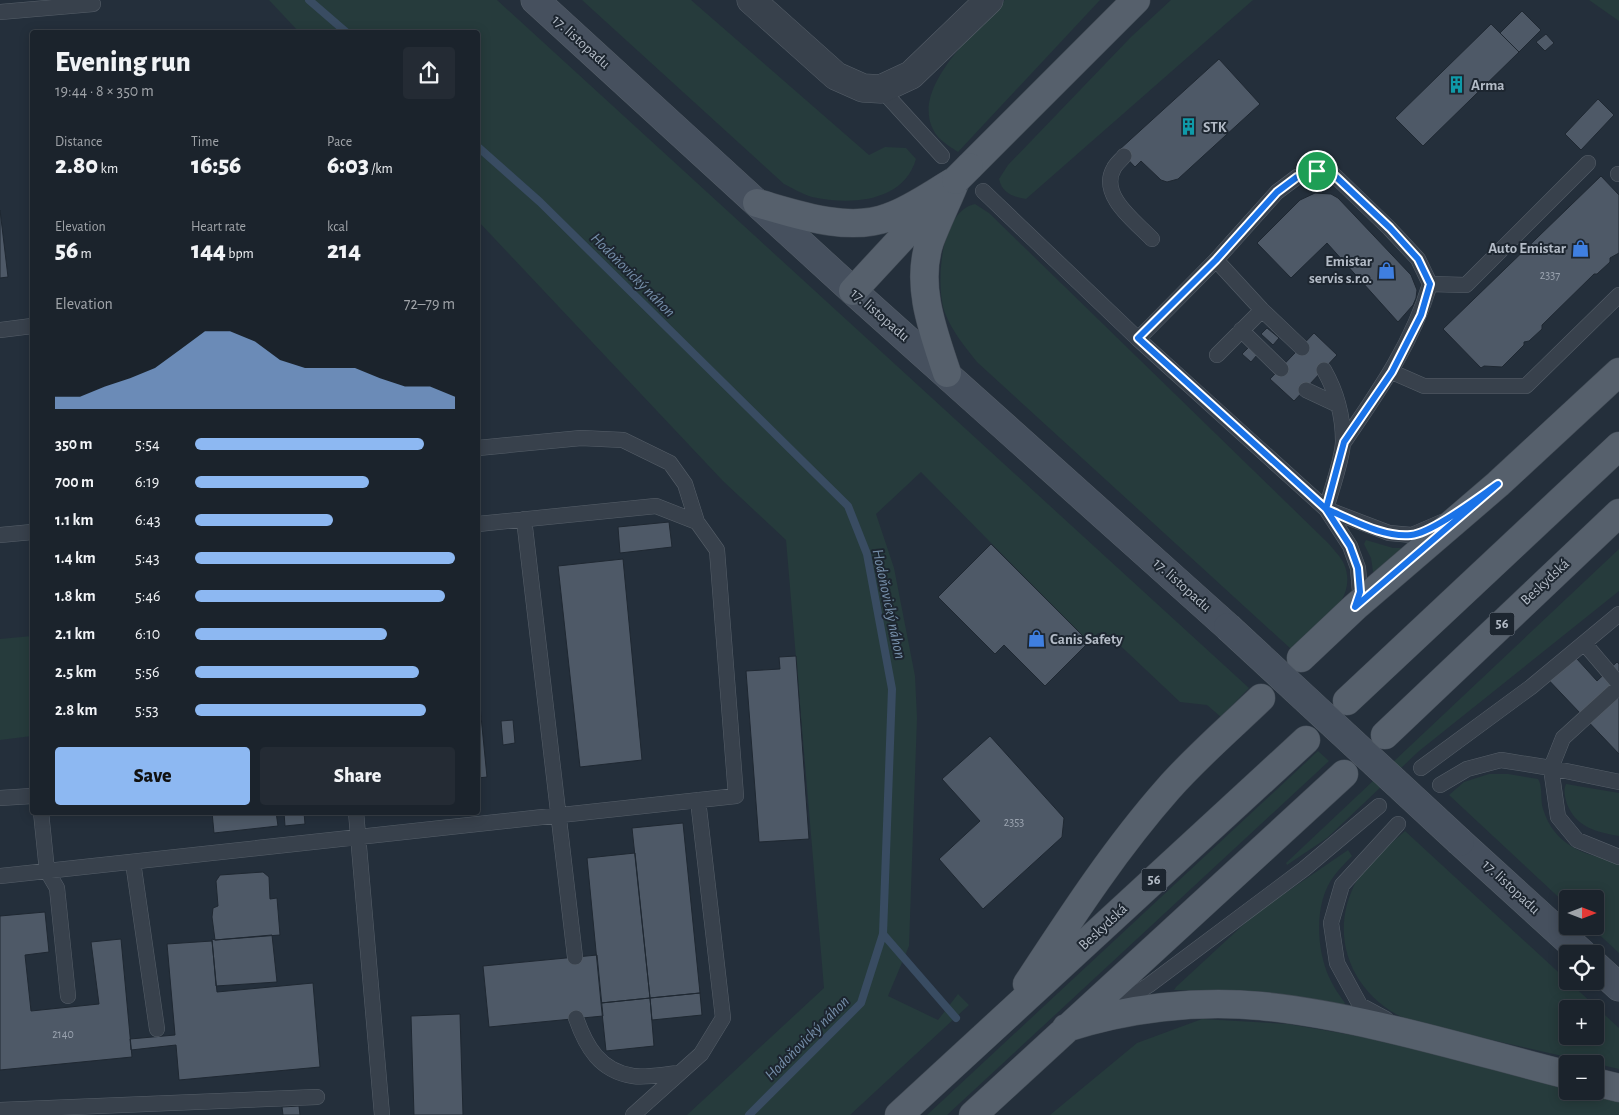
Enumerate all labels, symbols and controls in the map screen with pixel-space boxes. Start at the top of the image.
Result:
street label: 17. listopadu [549,12,613,72]
button: share [403,47,455,99]
text: Evening run [55,49,191,77]
building icon: Arma [1447,75,1467,95]
place label: Arma [1471,78,1504,93]
text: 19:44 · 8 × 350 m [55,83,154,99]
building icon: STK [1179,117,1199,137]
place label: STK [1203,120,1227,135]
text: Distance [55,135,102,149]
text: Time [191,135,219,149]
text: Pace [327,135,352,149]
pin [1296,150,1338,192]
text: 2.80 [55,153,98,178]
text: 16:56 [191,153,241,178]
text: 6:03 [327,153,369,178]
icon: arrive [1303,157,1331,185]
text: km [98,162,118,176]
text: /km [369,162,393,176]
text: Elevation [55,220,106,234]
text: Heart rate [191,220,246,234]
text: kcal [327,220,348,234]
water label: Hodoňovický náhon [588,230,678,320]
text: 56 [55,238,78,263]
text: 144 [191,238,226,263]
text: 214 [327,238,361,263]
shop icon: Auto Emistar [1570,238,1590,258]
place label: Auto Emistar [1488,241,1567,256]
text: m [78,247,92,261]
text: bpm [226,247,254,261]
place label: Emistar servis s.r.o. [1309,254,1373,286]
shop icon: Emistar servis s.r.o. [1376,260,1396,280]
house number: 2337 [1540,269,1560,281]
street label: 17. listopadu [848,286,912,345]
text: Elevation [55,296,113,312]
text: 72–79 m [404,296,455,312]
text: 350 m [55,436,92,452]
text: 5:54 [135,436,160,452]
text: 700 m [55,474,94,490]
text: 6:19 [135,474,159,490]
text: 1.1 km [55,512,93,528]
text: 6:43 [135,512,160,528]
water label: Hodoňovický náhon [870,548,908,660]
text: 1.4 km [55,550,96,566]
text: 5:43 [135,550,160,566]
street label: 17. listopadu [1150,555,1214,615]
street label: Beskydská [1518,556,1572,608]
text: 1.8 km [55,588,96,604]
text: 5:46 [135,588,161,604]
road number: 56 [1490,612,1514,636]
text: 2.1 km [55,626,95,642]
text: 6:10 [135,626,160,642]
shop icon: Canis Safety [1026,629,1046,649]
place label: Canis Safety [1050,632,1123,647]
text: 2.5 km [55,664,96,680]
text: 5:56 [135,664,160,680]
text: 2.8 km [55,702,97,718]
text: 5:53 [135,702,159,718]
button: Save [55,747,250,805]
button: Share [260,747,455,805]
house number: 2353 [1004,816,1024,828]
street label: 17. listopadu [1480,857,1543,917]
road number: 56 [1142,868,1166,892]
north arrow [1559,890,1604,935]
map controls [1559,890,1604,1100]
street label: Beskydská [1076,901,1130,953]
button: locate [1559,945,1604,990]
water label: Hodoňovický náhon [762,993,852,1083]
button: + [1559,1000,1604,1045]
house number: 2140 [52,1028,74,1040]
button: − [1559,1055,1604,1100]

